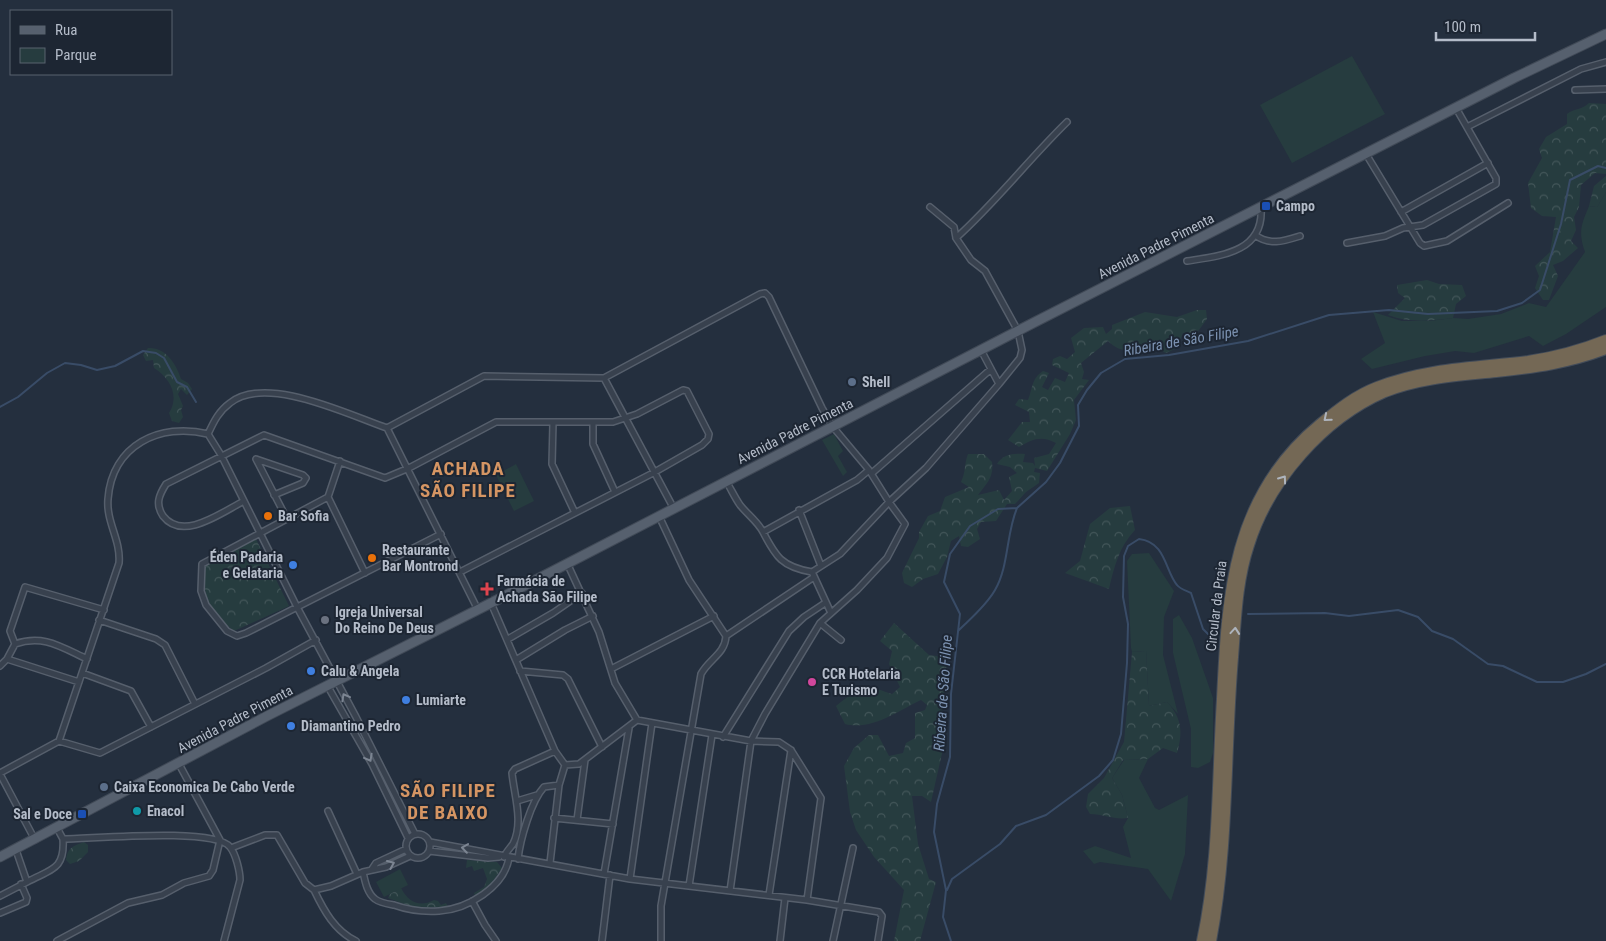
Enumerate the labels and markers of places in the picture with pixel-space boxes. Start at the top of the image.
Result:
place label: Campo [1276,198,1315,214]
marker: Campo [1260,200,1272,212]
place label: Shell [862,374,890,390]
marker: Shell [846,376,858,388]
place label: Bar Sofia [278,508,329,524]
marker: Bar Sofia [262,510,274,522]
place label: Restaurante Bar Montrond [382,542,458,574]
place label: Éden Padaria e Gelataria [210,548,283,581]
marker: Restaurante Bar Montrond [366,552,378,564]
marker: Éden Padaria e Gelataria [287,559,299,571]
place label: Farmácia de Achada São Filipe [497,573,598,605]
marker: Farmácia de Achada São Filipe [481,583,493,595]
place label: Igreja Universal Do Reino De Deus [335,604,434,636]
marker: Igreja Universal Do Reino De Deus [319,614,331,626]
place label: Calu & Angela [321,663,400,679]
marker: Calu & Angela [305,665,317,677]
place label: CCR Hotelaria E Turismo [822,666,901,698]
marker: CCR Hotelaria E Turismo [806,676,818,688]
place label: Lumiarte [416,692,466,708]
marker: Lumiarte [400,694,412,706]
place label: Diamantino Pedro [301,718,401,734]
marker: Diamantino Pedro [285,720,297,732]
place label: Caixa Economica De Cabo Verde [114,779,295,795]
marker: Caixa Economica De Cabo Verde [98,781,110,793]
place label: Enacol [147,803,184,819]
marker: Enacol [131,805,143,817]
place label: Sal e Doce [13,806,72,822]
marker: Sal e Doce [76,808,88,820]

